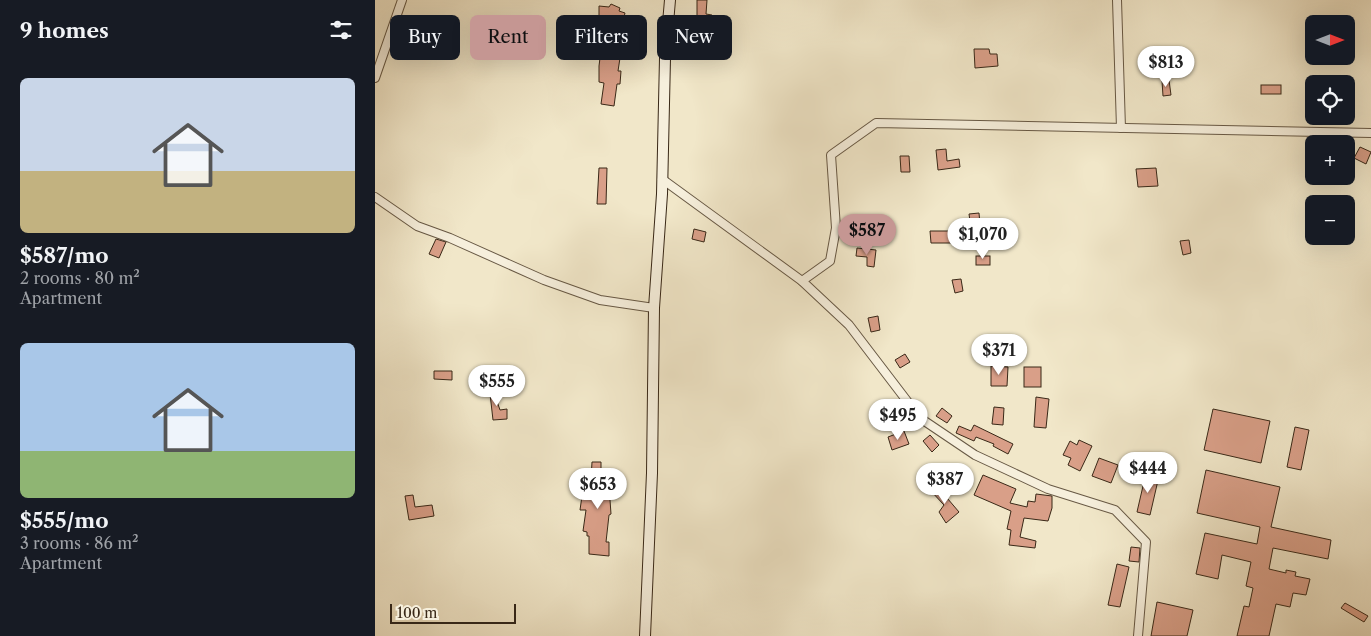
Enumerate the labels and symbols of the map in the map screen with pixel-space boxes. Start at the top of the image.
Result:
north arrow [1305,15,1355,65]
pin: $813 [1136,46,1196,88]
pin: $587 [837,214,897,256]
pin: $1,070 [942,218,1024,260]
pin: $371 [969,334,1029,376]
pin: $555 [467,364,527,407]
pin: $495 [868,398,928,441]
pin: $444 [1118,452,1178,494]
pin: $387 [915,462,975,505]
pin: $653 [568,468,628,510]
scale bar [390,601,516,624]

